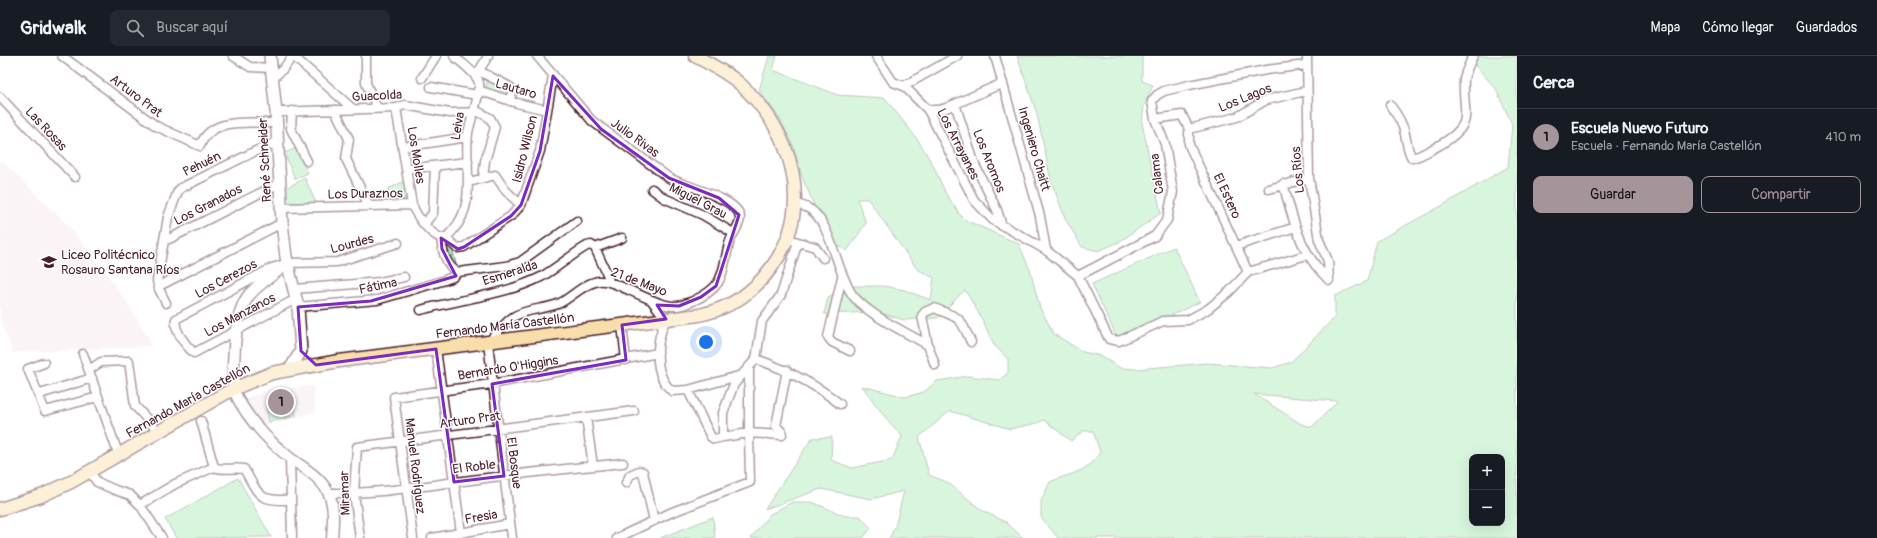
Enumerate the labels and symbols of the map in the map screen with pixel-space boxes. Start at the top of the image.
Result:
street label: Arturo Prat [107,71,166,121]
street label: Lautaro [493,75,539,103]
street label: Los Lagos [1216,80,1274,116]
street label: Guacolda [351,87,403,105]
street label: Las Rosas [22,104,70,154]
street label: Ingeniero Chaitt [1014,105,1054,194]
street label: Los Arrayanes [933,106,983,182]
street label: Leiva [448,111,468,141]
street label: Isidro Wilson [509,114,541,184]
street label: Julio Rivas [608,115,662,161]
street label: René Schneider [255,117,275,203]
street label: Los Molles [404,125,428,185]
street label: Los Aromos [969,127,1009,195]
street label: Los Ríos [1288,146,1308,194]
street label: Pehuén [180,148,224,180]
street label: Calama [1147,153,1167,195]
street label: El Estero [1210,171,1244,221]
street label: Miguel Grau [666,180,730,222]
street label: Los Granados [171,181,245,229]
street label: Los Duraznos [327,185,403,203]
street label: Lourdes [329,231,375,257]
place label: Liceo Politécnico Rosauro Santana Ríos [61,247,180,278]
school or university icon: Liceo Politécnico Rosauro Santana Ríos [40,253,58,271]
street label: Los Cerezos [192,256,260,302]
street label: Esmeralda [481,257,539,289]
street label: 21 de Mayo [609,264,669,300]
street label: Fátima [357,274,399,298]
street label: Los Manzanos [202,290,278,340]
street label: Fernando María Castellón [435,310,575,342]
your location [696,332,716,352]
street label: Bernardo O'Higgins [457,352,560,384]
street label: Fernando María Castellón [123,360,253,442]
pin: 1 [268,387,294,417]
street label: Arturo Prat [438,408,502,432]
street label: Manuel Rodríguez [401,417,429,515]
street label: El Bosque [503,436,525,490]
street label: El Roble [452,456,497,478]
street label: Miramar [336,470,354,516]
street label: Fresia [463,506,499,528]

